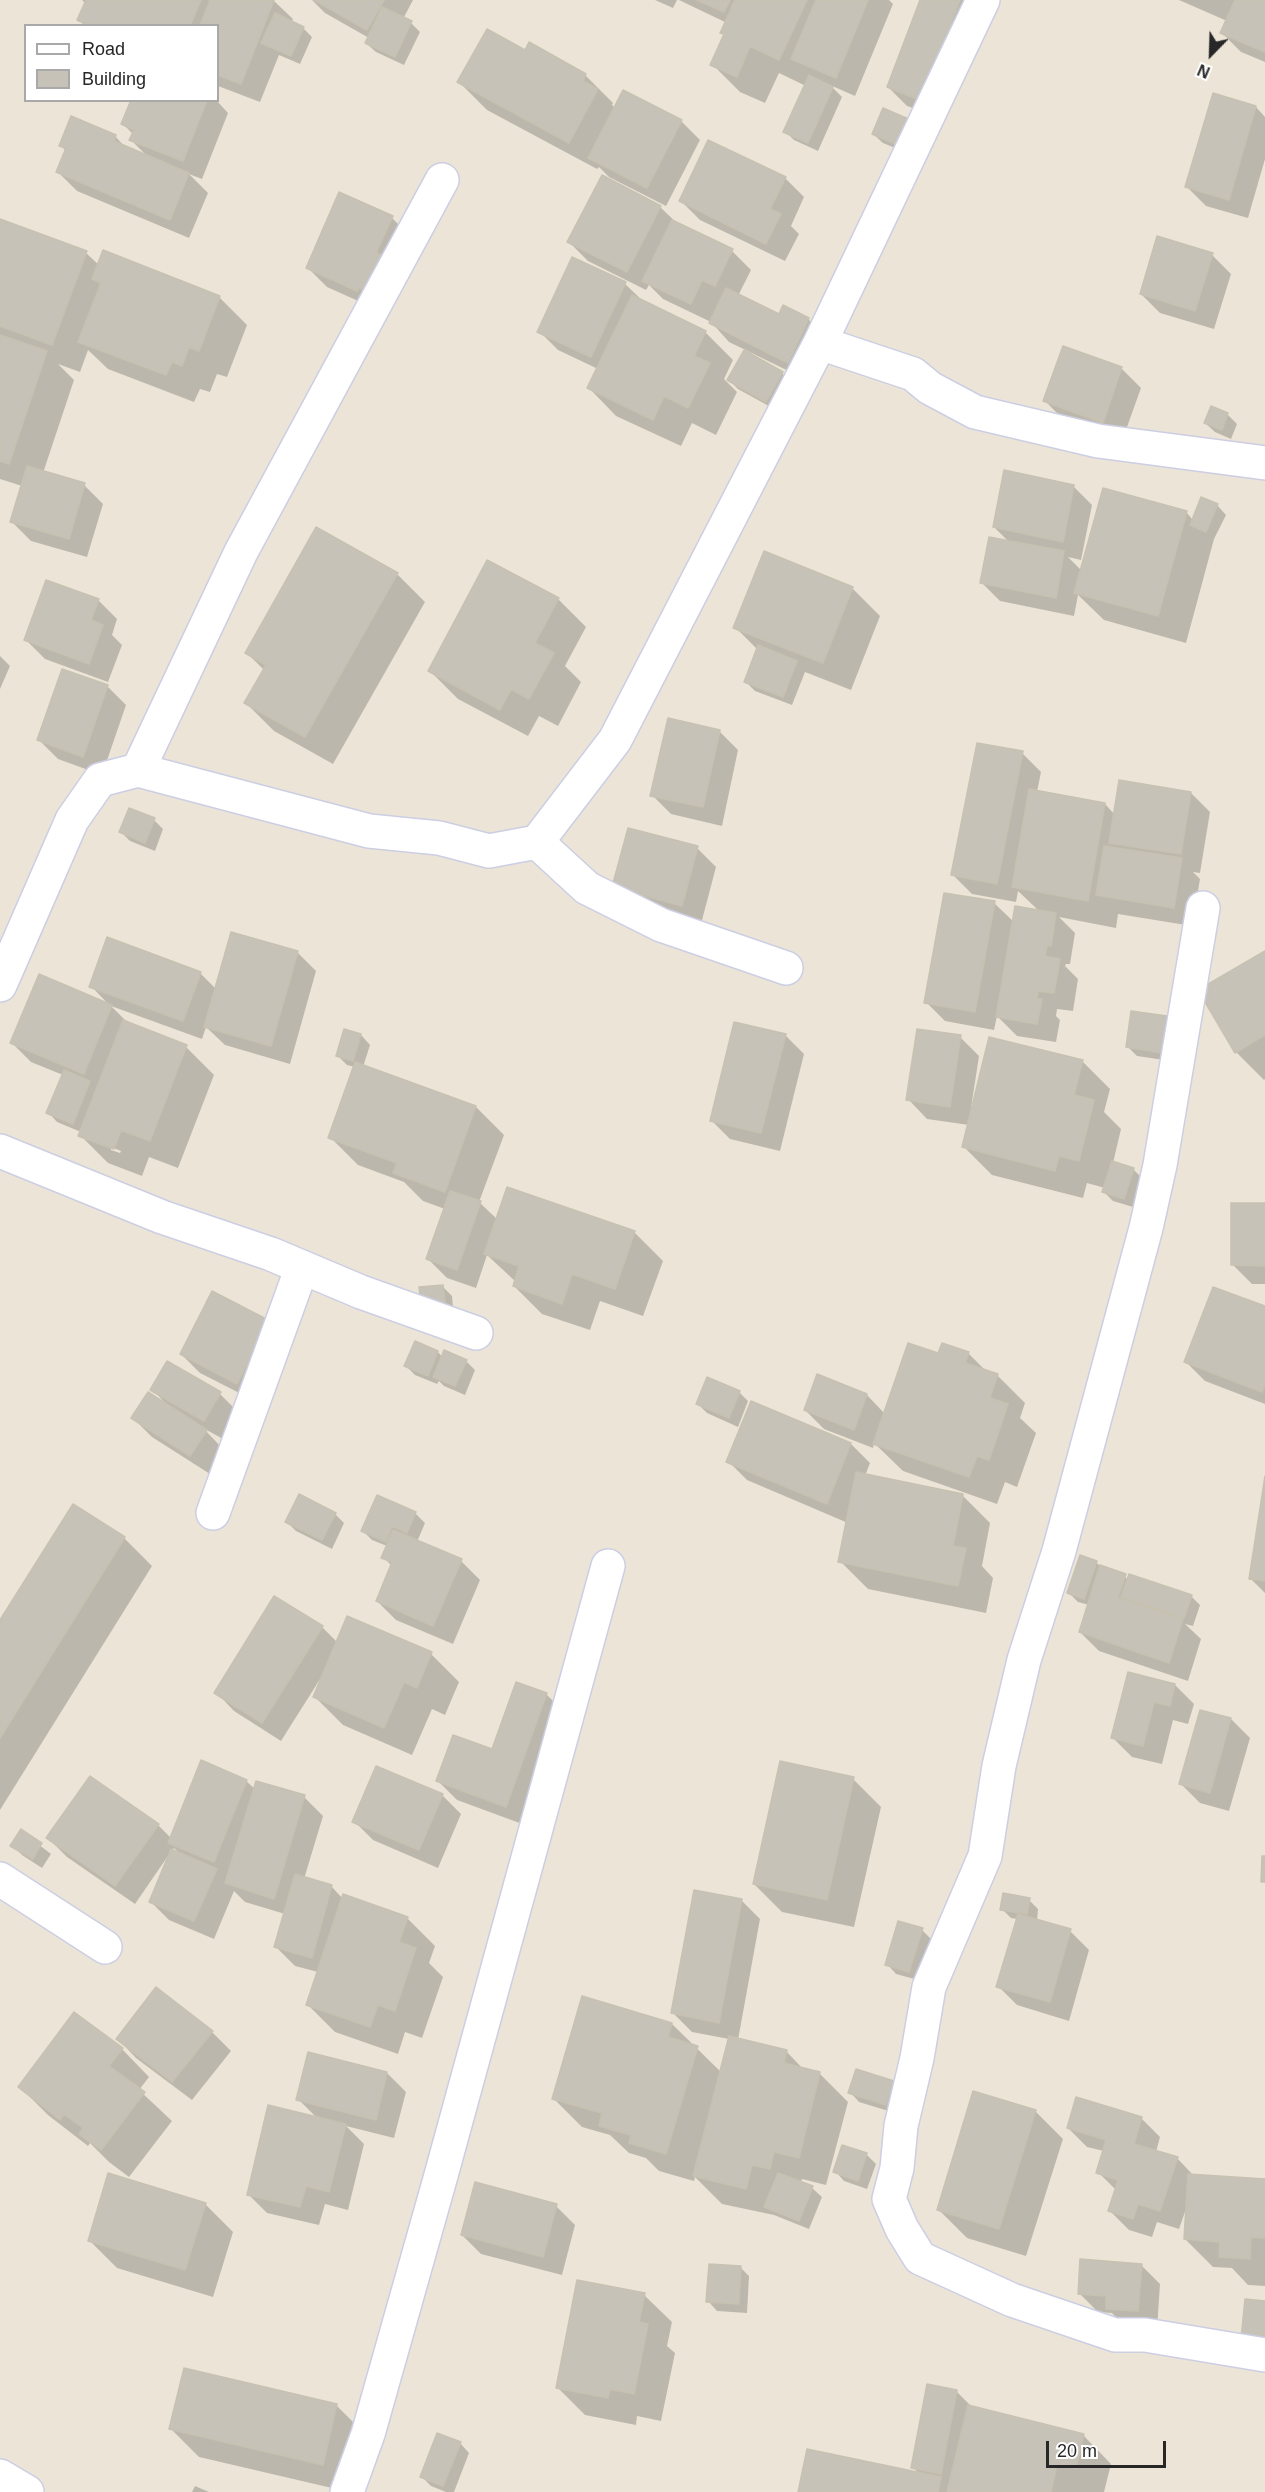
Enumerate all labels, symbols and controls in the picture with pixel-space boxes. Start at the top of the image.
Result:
legend [24,24,219,102]
north arrow [1181,24,1241,84]
text: Road [82,39,125,59]
text: N [1195,61,1212,81]
text: Building [82,69,146,89]
scale bar [1049,2429,1169,2467]
text: 20 m [1057,2441,1097,2461]

